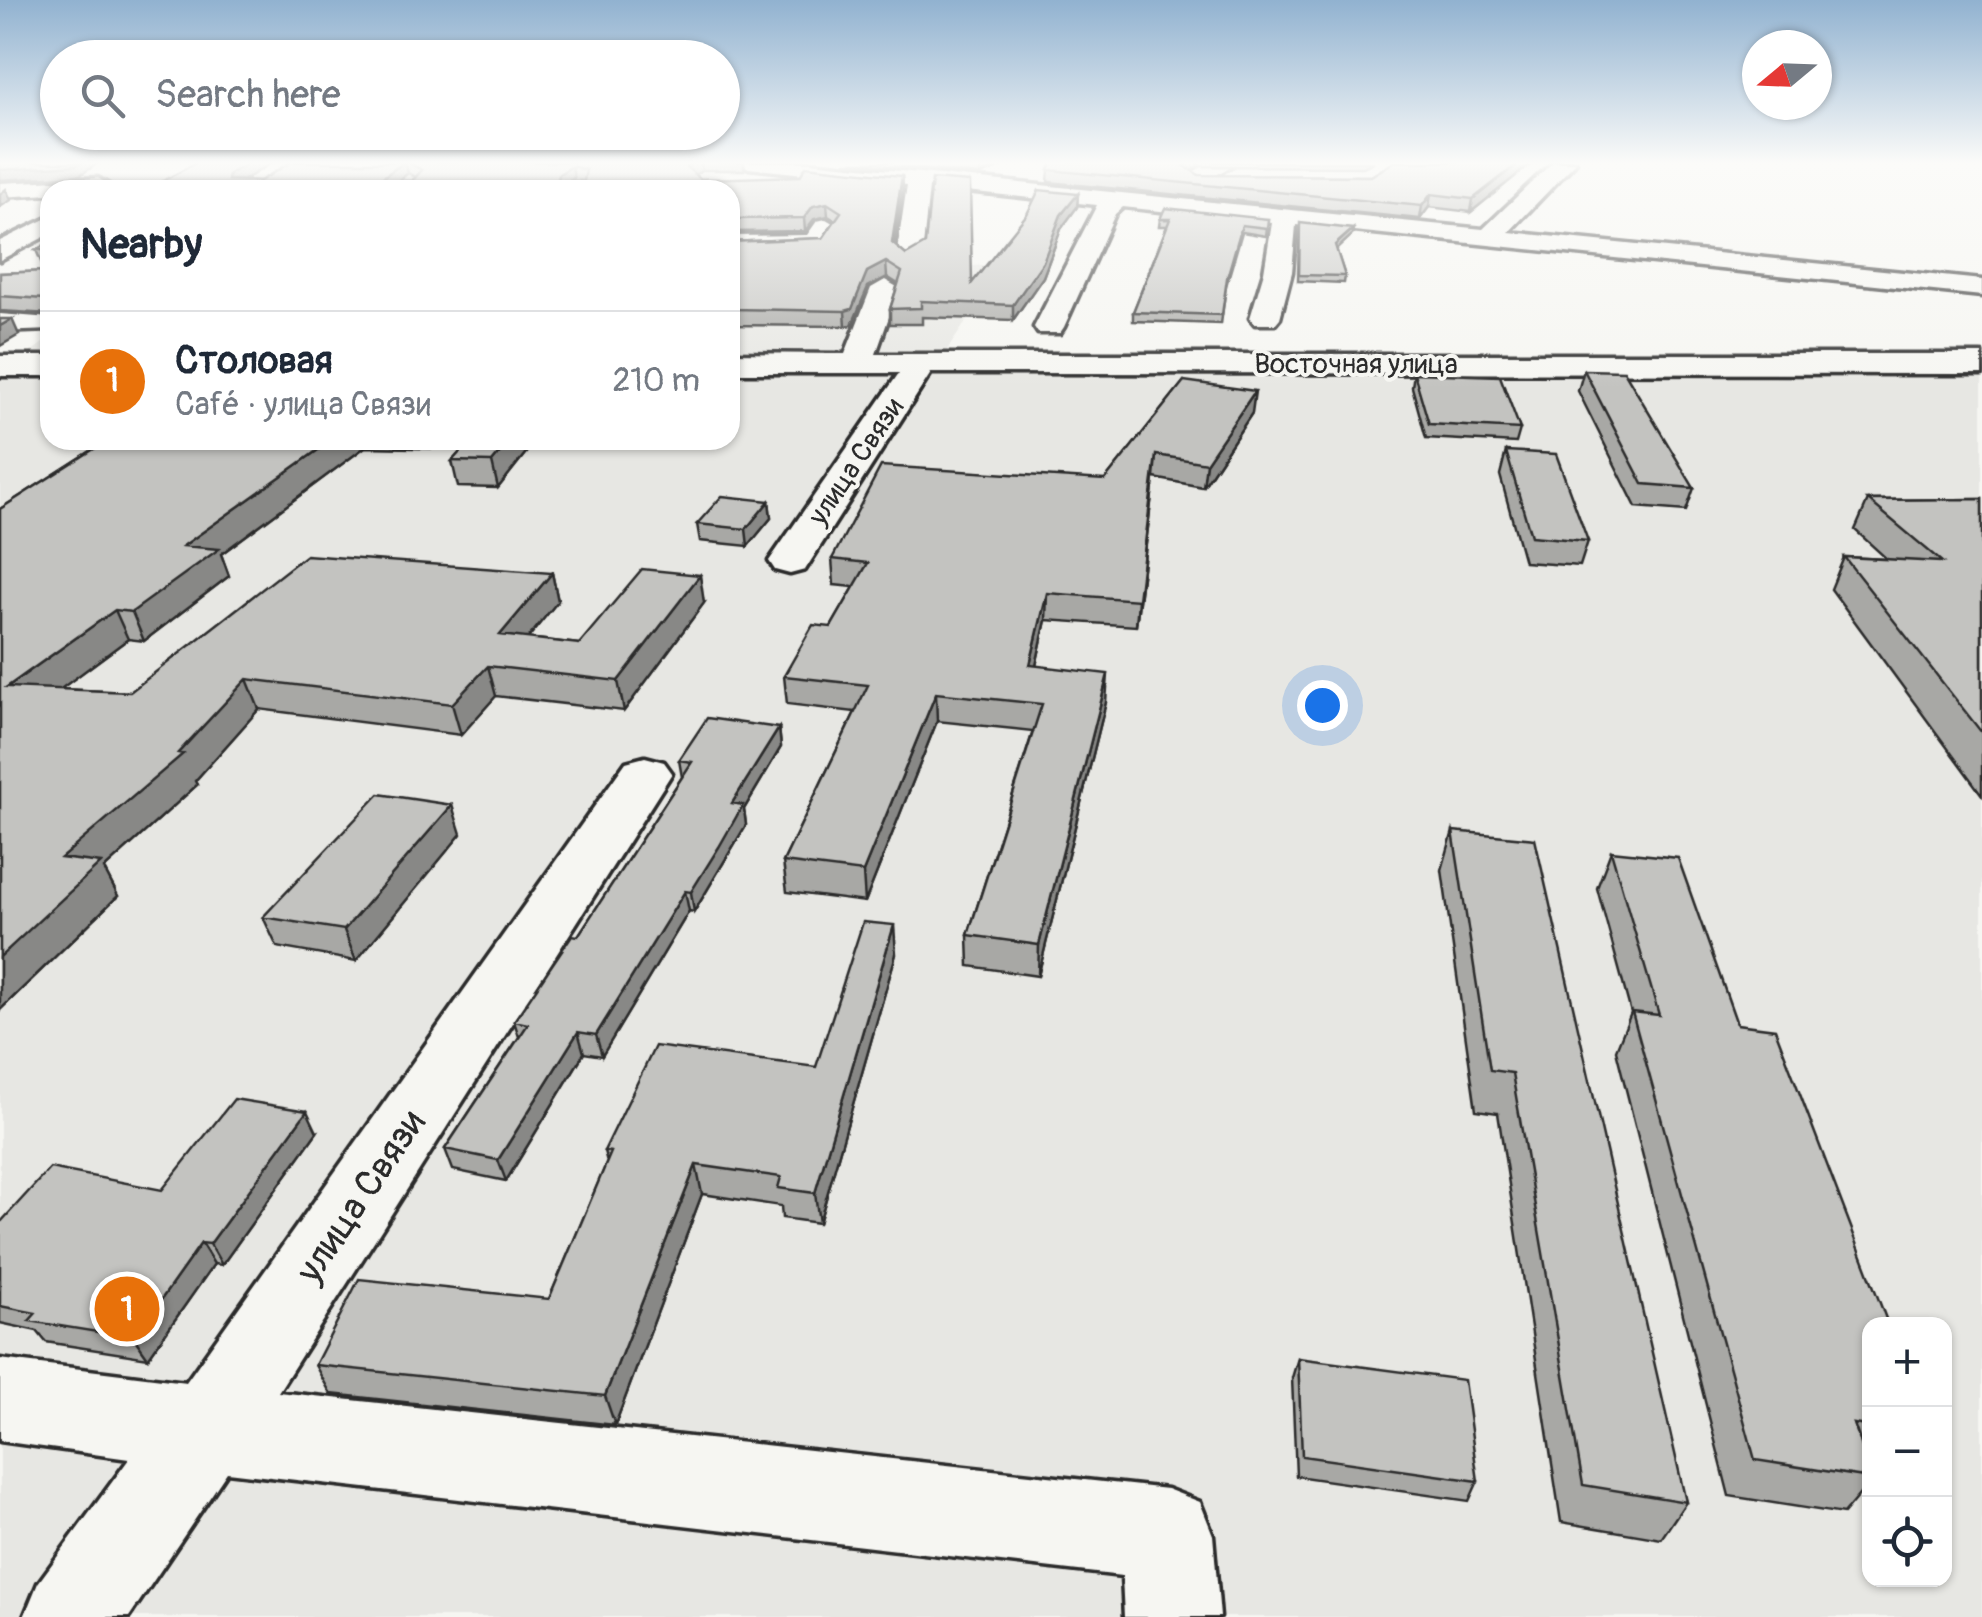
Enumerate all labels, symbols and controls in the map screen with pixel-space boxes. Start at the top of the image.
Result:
north arrow [1742,30,1832,120]
search box [40,40,740,150]
icon: search [75,68,130,123]
text: Search here [155,71,341,119]
text: Nearby [80,219,202,271]
text: Столовая [175,337,333,385]
street label: Восточная улица [1254,347,1458,382]
text: 1 [106,361,119,401]
text: 210 m [612,361,700,401]
text: Café · улица Связи [175,385,431,425]
street label: улица Связи [800,392,912,533]
your location [1297,680,1348,731]
street label: улица Связи [285,1101,436,1293]
pin: 1 [94,1272,160,1346]
map controls [1862,1317,1952,1587]
button: + [1862,1317,1952,1407]
button: − [1862,1407,1952,1497]
button: locate [1862,1497,1952,1587]

